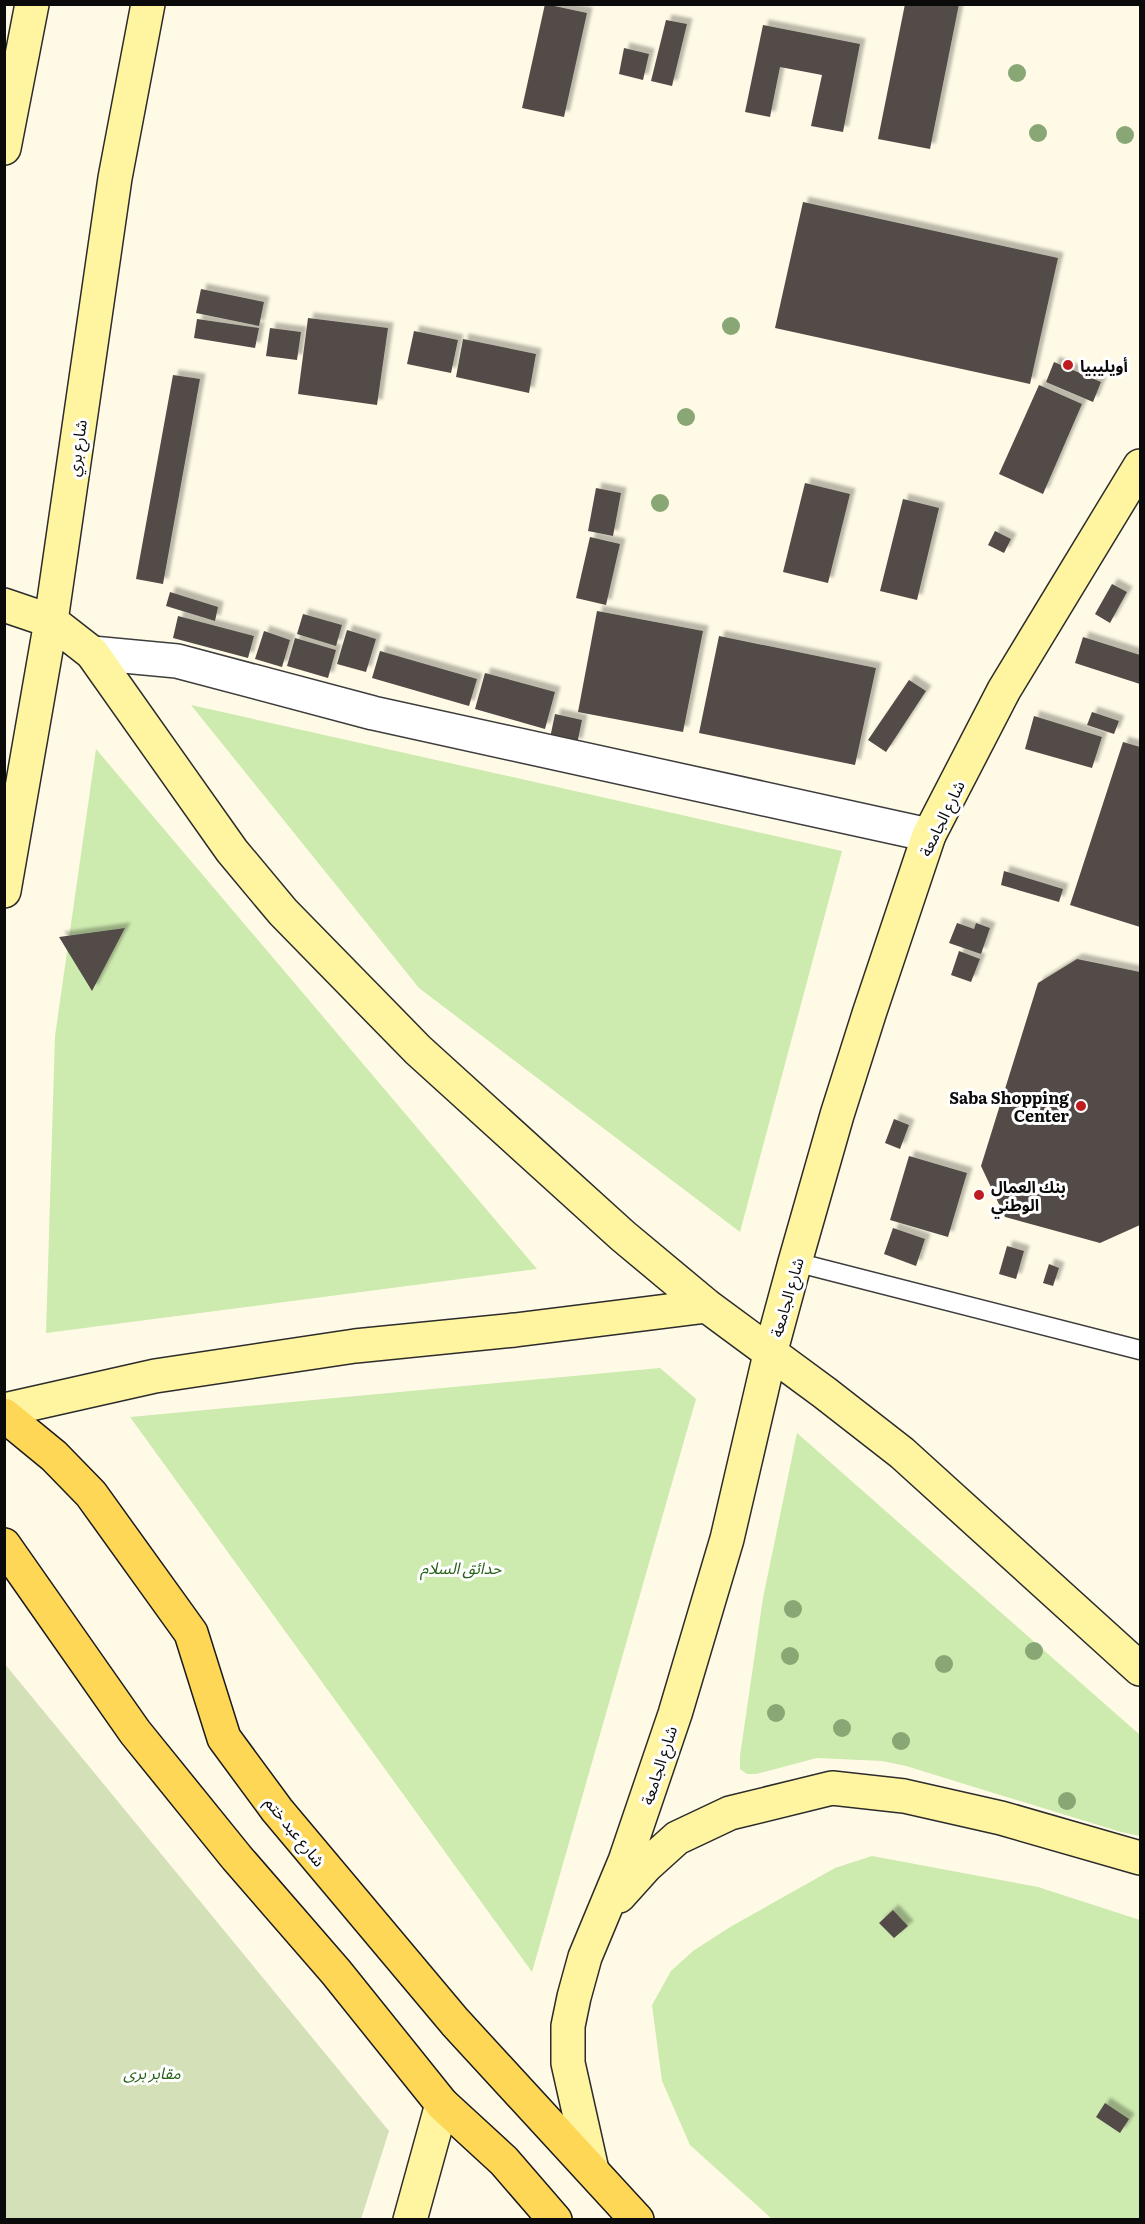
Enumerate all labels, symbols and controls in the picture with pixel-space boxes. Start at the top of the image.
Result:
place label: أويليبيا [1080,353,1128,377]
marker: أويليبيا [1061,358,1075,372]
street label: شارع بري [60,418,94,478]
street label: شارع الجامعة [912,776,971,861]
place label: Saba Shopping Center [949,1085,1069,1127]
marker: Saba Shopping Center [1074,1099,1088,1113]
place label: بنك العمال الوطني [991,1174,1066,1219]
marker: بنك العمال الوطني [972,1188,986,1202]
street label: شارع الجامعة [763,1254,811,1340]
park label: حدائق السلام [420,1555,502,1581]
street label: شارع الجامعة [634,1722,684,1808]
street label: شارع عبد ختم [259,1791,332,1872]
park label: مقابر برى [123,2060,181,2084]

